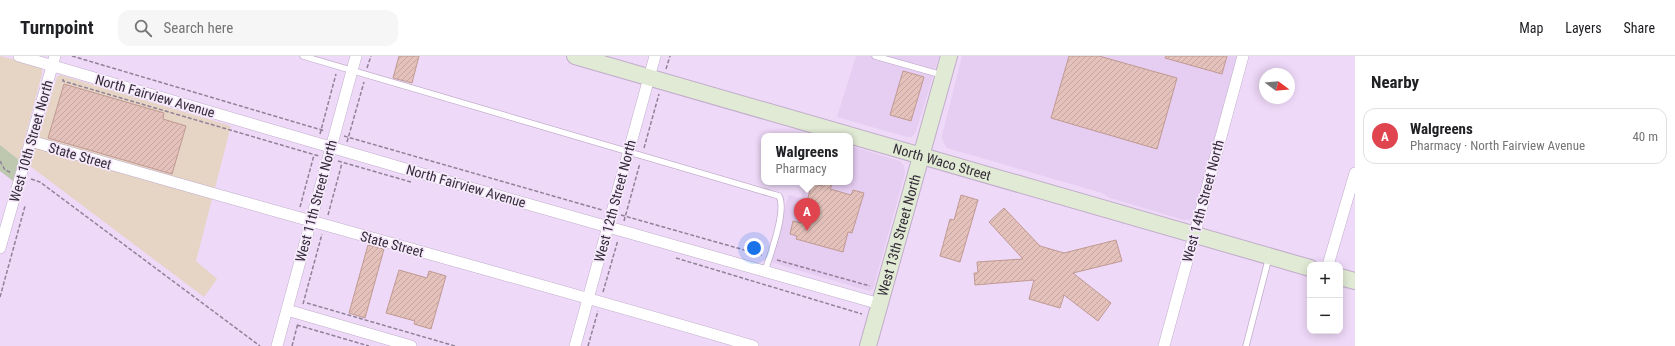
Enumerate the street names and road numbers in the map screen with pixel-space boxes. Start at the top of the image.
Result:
street label: North Fairview Avenue [93,71,217,121]
street label: West 10th Street North [6,78,56,204]
street label: West 11th Street North [292,138,340,264]
street label: West 12th Street North [591,138,639,264]
street label: West 14th Street North [1179,138,1227,264]
street label: State Street [47,139,113,173]
street label: North Waco Street [891,140,993,184]
street label: North Fairview Avenue [404,161,528,211]
street label: West 13th Street North [874,172,924,298]
street label: State Street [359,228,425,260]

